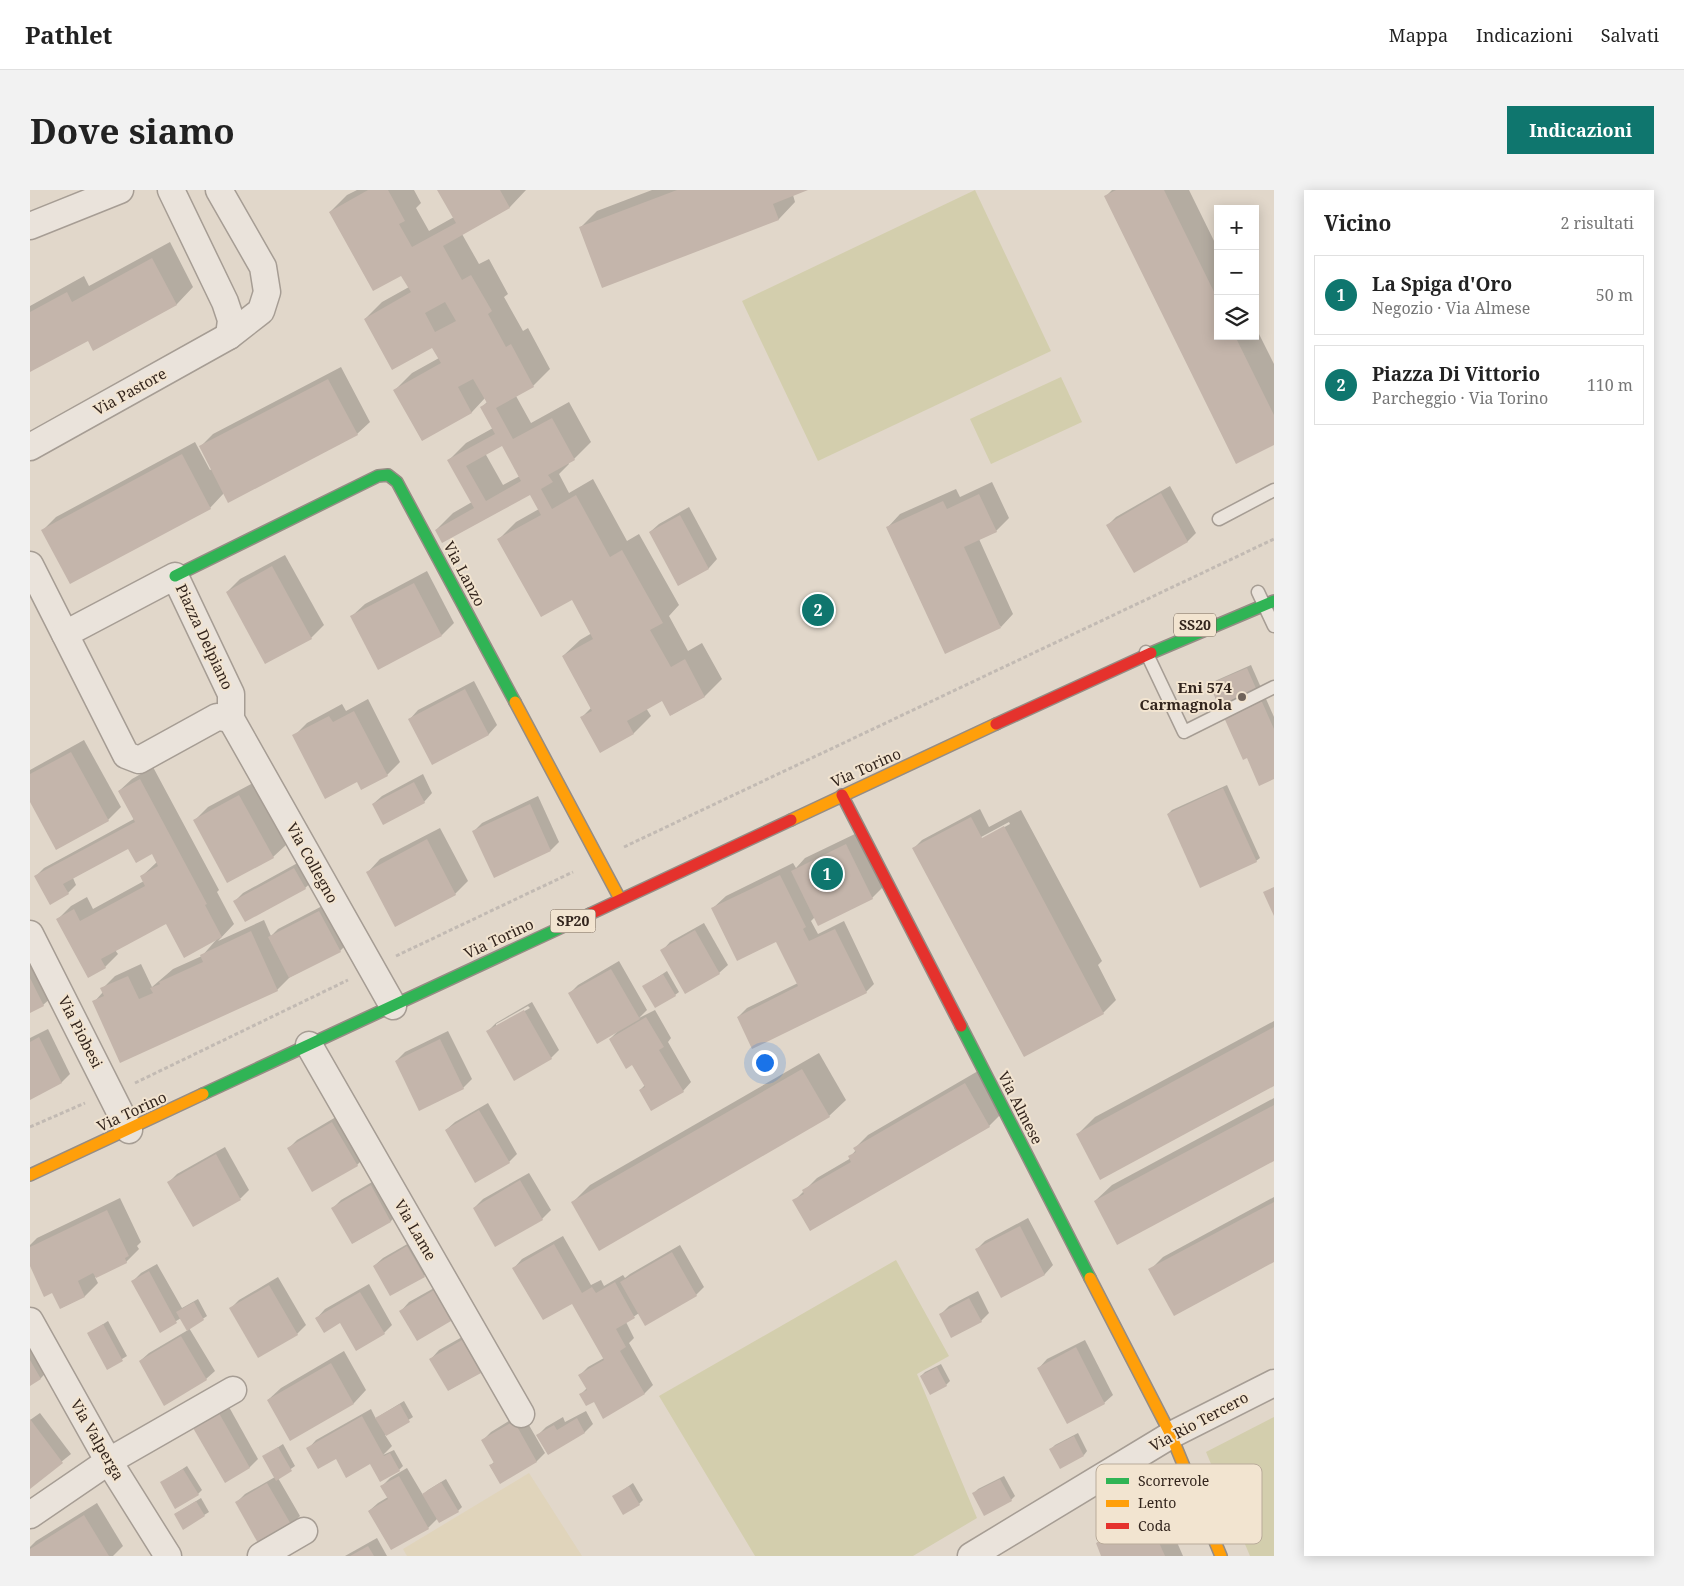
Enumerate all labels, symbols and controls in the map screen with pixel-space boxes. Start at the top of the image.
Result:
text: Pathlet [25,18,112,51]
text: Mappa [1389,23,1448,47]
text: Indicazioni [1476,23,1573,47]
text: Salvati [1601,23,1659,47]
button: Indicazioni [1507,106,1654,154]
text: Dove siamo [30,107,235,154]
map controls [1214,205,1259,340]
button: + [1214,205,1259,250]
text: Vicino [1324,209,1391,237]
text: 2 risultati [1561,212,1634,234]
button: − [1214,250,1259,295]
text: La Spiga d'Oro [1372,271,1512,297]
text: 1 [1336,284,1346,306]
text: 50 m [1596,284,1633,306]
button: layers [1214,295,1259,340]
text: Negozio · Via Almese [1372,297,1530,319]
text: Piazza Di Vittorio [1372,361,1540,387]
street label: Via Pastore [89,363,170,419]
text: 2 [1336,374,1346,396]
text: 110 m [1587,374,1633,396]
text: Parcheggio · Via Torino [1372,387,1548,409]
street label: Via Lanzo [439,537,490,610]
street label: Piazza Delpiano [172,581,238,693]
pin: 2 [802,591,834,629]
road number: SS20 [1174,614,1216,636]
place label: Eni 574 Carmagnola [1139,677,1233,714]
marker: Eni 574 Carmagnola [1236,691,1248,703]
street label: Via Torino [827,743,904,791]
street label: Via Collegno [283,819,343,906]
pin: 1 [811,855,843,893]
road number: SP20 [550,909,596,932]
street label: Via Torino [461,913,537,963]
street label: Via Piobesi [54,992,108,1071]
your location [752,1050,778,1076]
street label: Via Almese [994,1068,1048,1148]
street label: Via Torino [94,1086,170,1136]
street label: Via Lame [390,1195,441,1264]
street label: Via Rio Tercero [1146,1387,1251,1456]
street label: Via Valperga [67,1395,129,1484]
legend [1096,1464,1262,1544]
text: Scorrevole [1138,1471,1209,1490]
text: Lento [1138,1493,1176,1512]
text: Coda [1138,1516,1171,1535]

